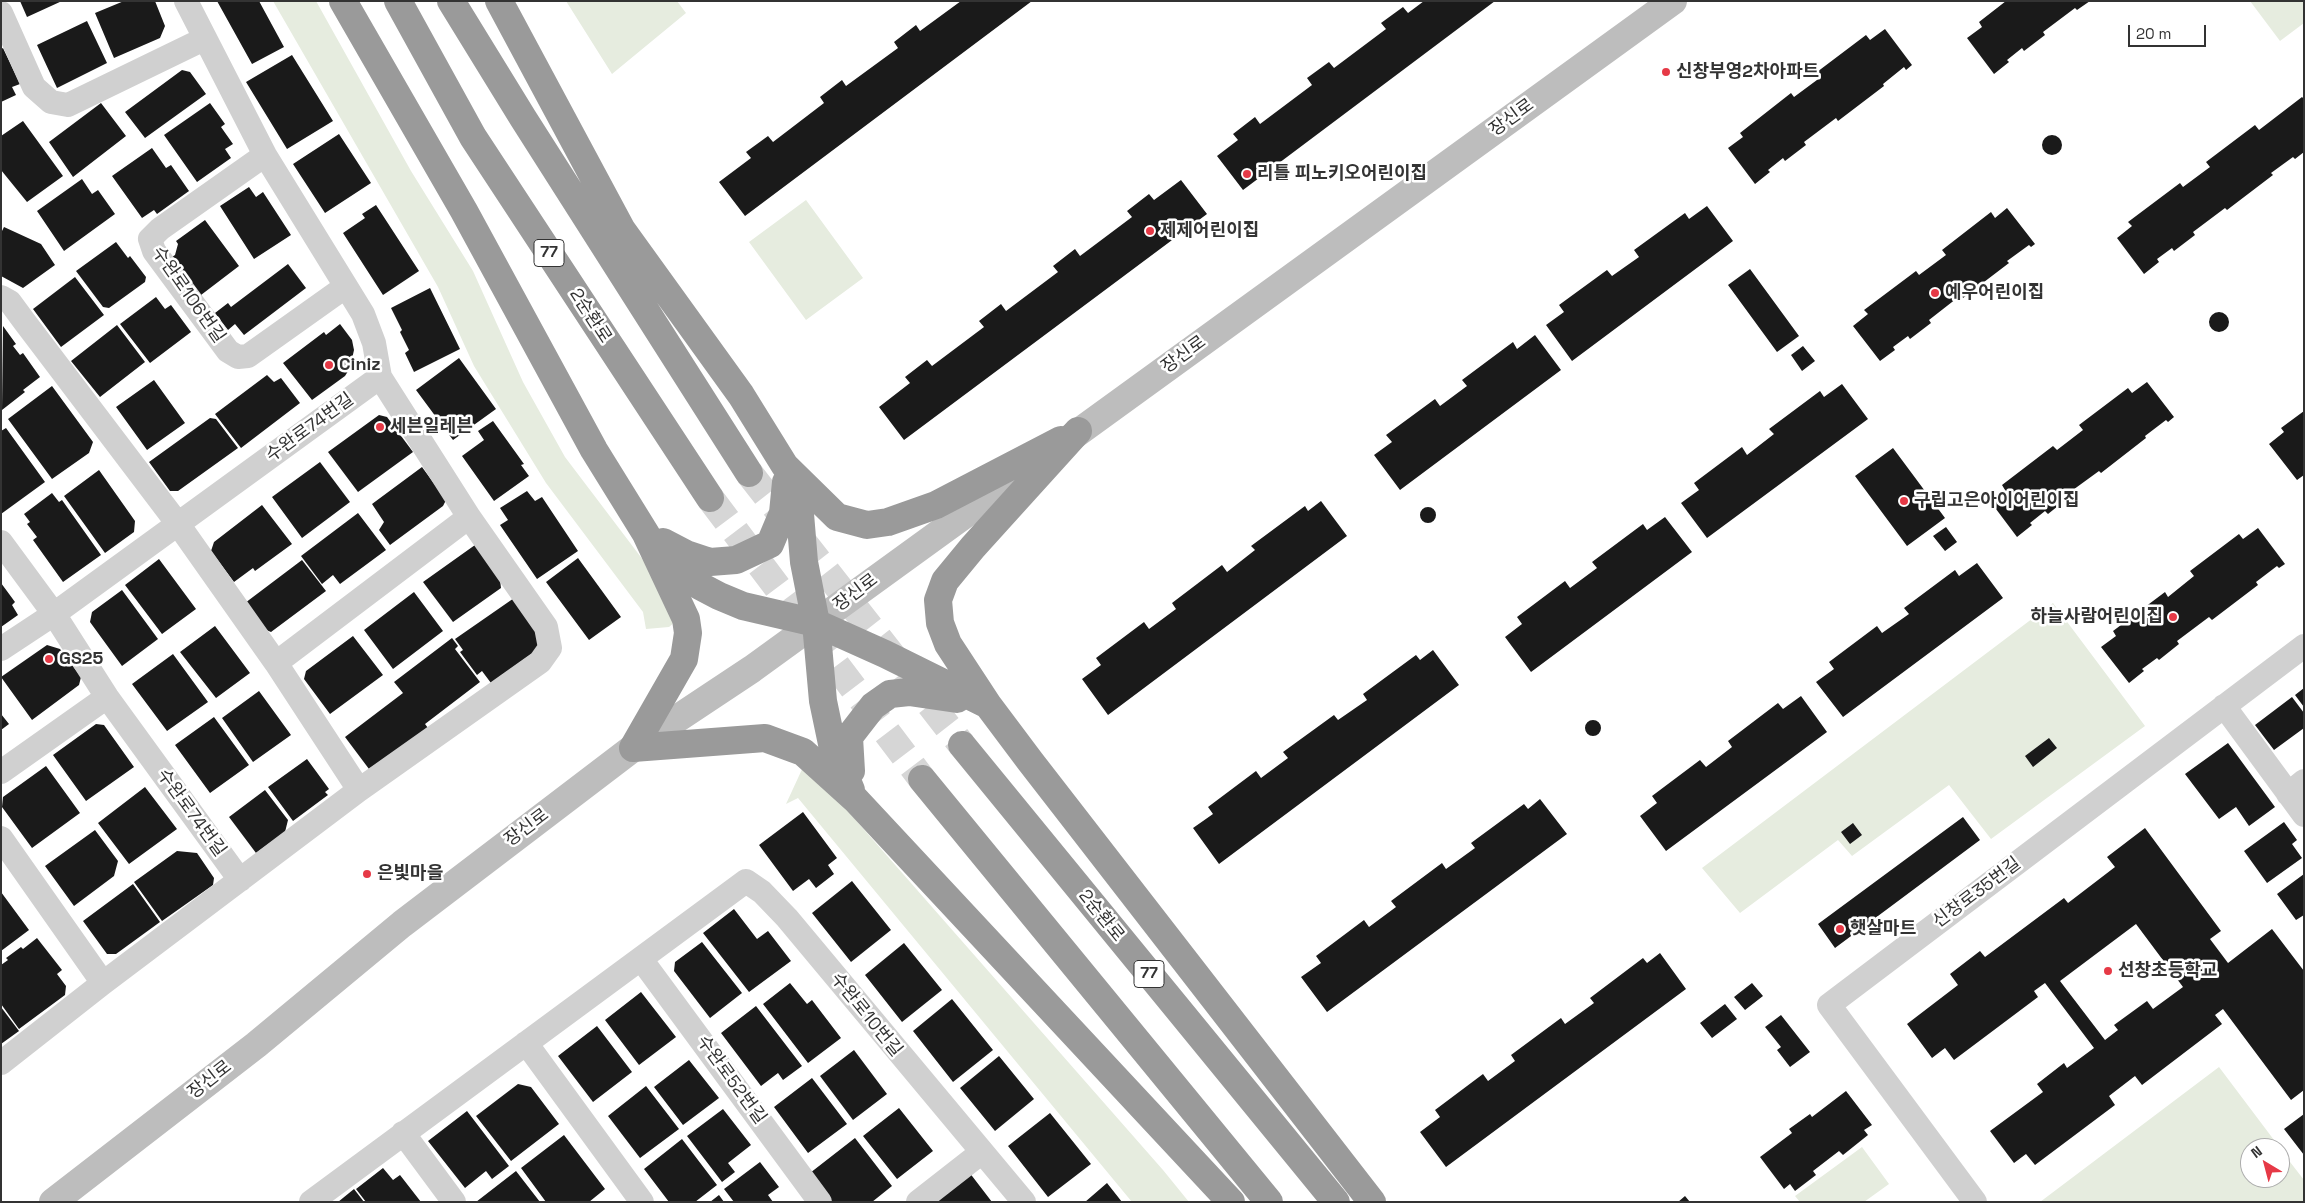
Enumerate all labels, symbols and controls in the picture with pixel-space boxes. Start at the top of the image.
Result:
scale bar [2130,15,2208,47]
text: 20 m [2136,24,2171,43]
place label: 신창부영2차아파트 [1676,61,1819,83]
marker: 신창부영2차아파트 [1660,66,1672,78]
street label: 장신로 [1486,95,1538,141]
place label: 리틀 피노키오어린이집 [1257,163,1427,185]
marker: 리틀 피노키오어린이집 [1241,168,1253,180]
place label: 제제어린이집 [1160,220,1259,242]
marker: 제제어린이집 [1144,225,1156,237]
road number: 77 [534,240,564,266]
street label: 수완로106번길 [147,243,229,347]
place label: 예우어린이집 [1945,282,2044,304]
street label: 2순환로 [564,285,616,347]
marker: 예우어린이집 [1929,287,1941,299]
street label: 장신로 [1158,332,1210,378]
place label: Ciniz [339,354,381,376]
marker: Ciniz [323,359,335,371]
street label: 수완로74번길 [262,389,358,467]
place label: 세븐일레븐 [390,416,473,438]
marker: 세븐일레븐 [374,421,386,433]
place label: 구립고은아이어린이집 [1914,490,2080,512]
marker: 구립고은아이어린이집 [1898,495,1910,507]
street label: 장신로 [830,569,882,617]
place label: 하늘사람어린이집 [2031,606,2163,628]
marker: 하늘사람어린이집 [2167,611,2179,623]
place label: GS25 [59,648,103,670]
marker: GS25 [43,653,55,665]
street label: 수완로74번길 [152,765,230,861]
street label: 장신로 [501,804,553,852]
street label: 신창로35번길 [1929,853,2025,933]
place label: 은빛마을 [377,863,443,885]
marker: 은빛마을 [361,868,373,880]
street label: 2순환로 [1074,886,1128,946]
place label: 햇살마트 [1850,918,1916,940]
marker: 햇살마트 [1834,923,1846,935]
place label: 선창초등학교 [2118,960,2217,982]
road number: 77 [1134,961,1164,988]
marker: 선창초등학교 [2102,965,2114,977]
street label: 수완로10번길 [826,969,906,1061]
street label: 수완로52번길 [692,1031,770,1129]
street label: 장신로 [184,1056,236,1104]
north arrow [2240,1138,2290,1188]
text: N [2247,1142,2266,1162]

